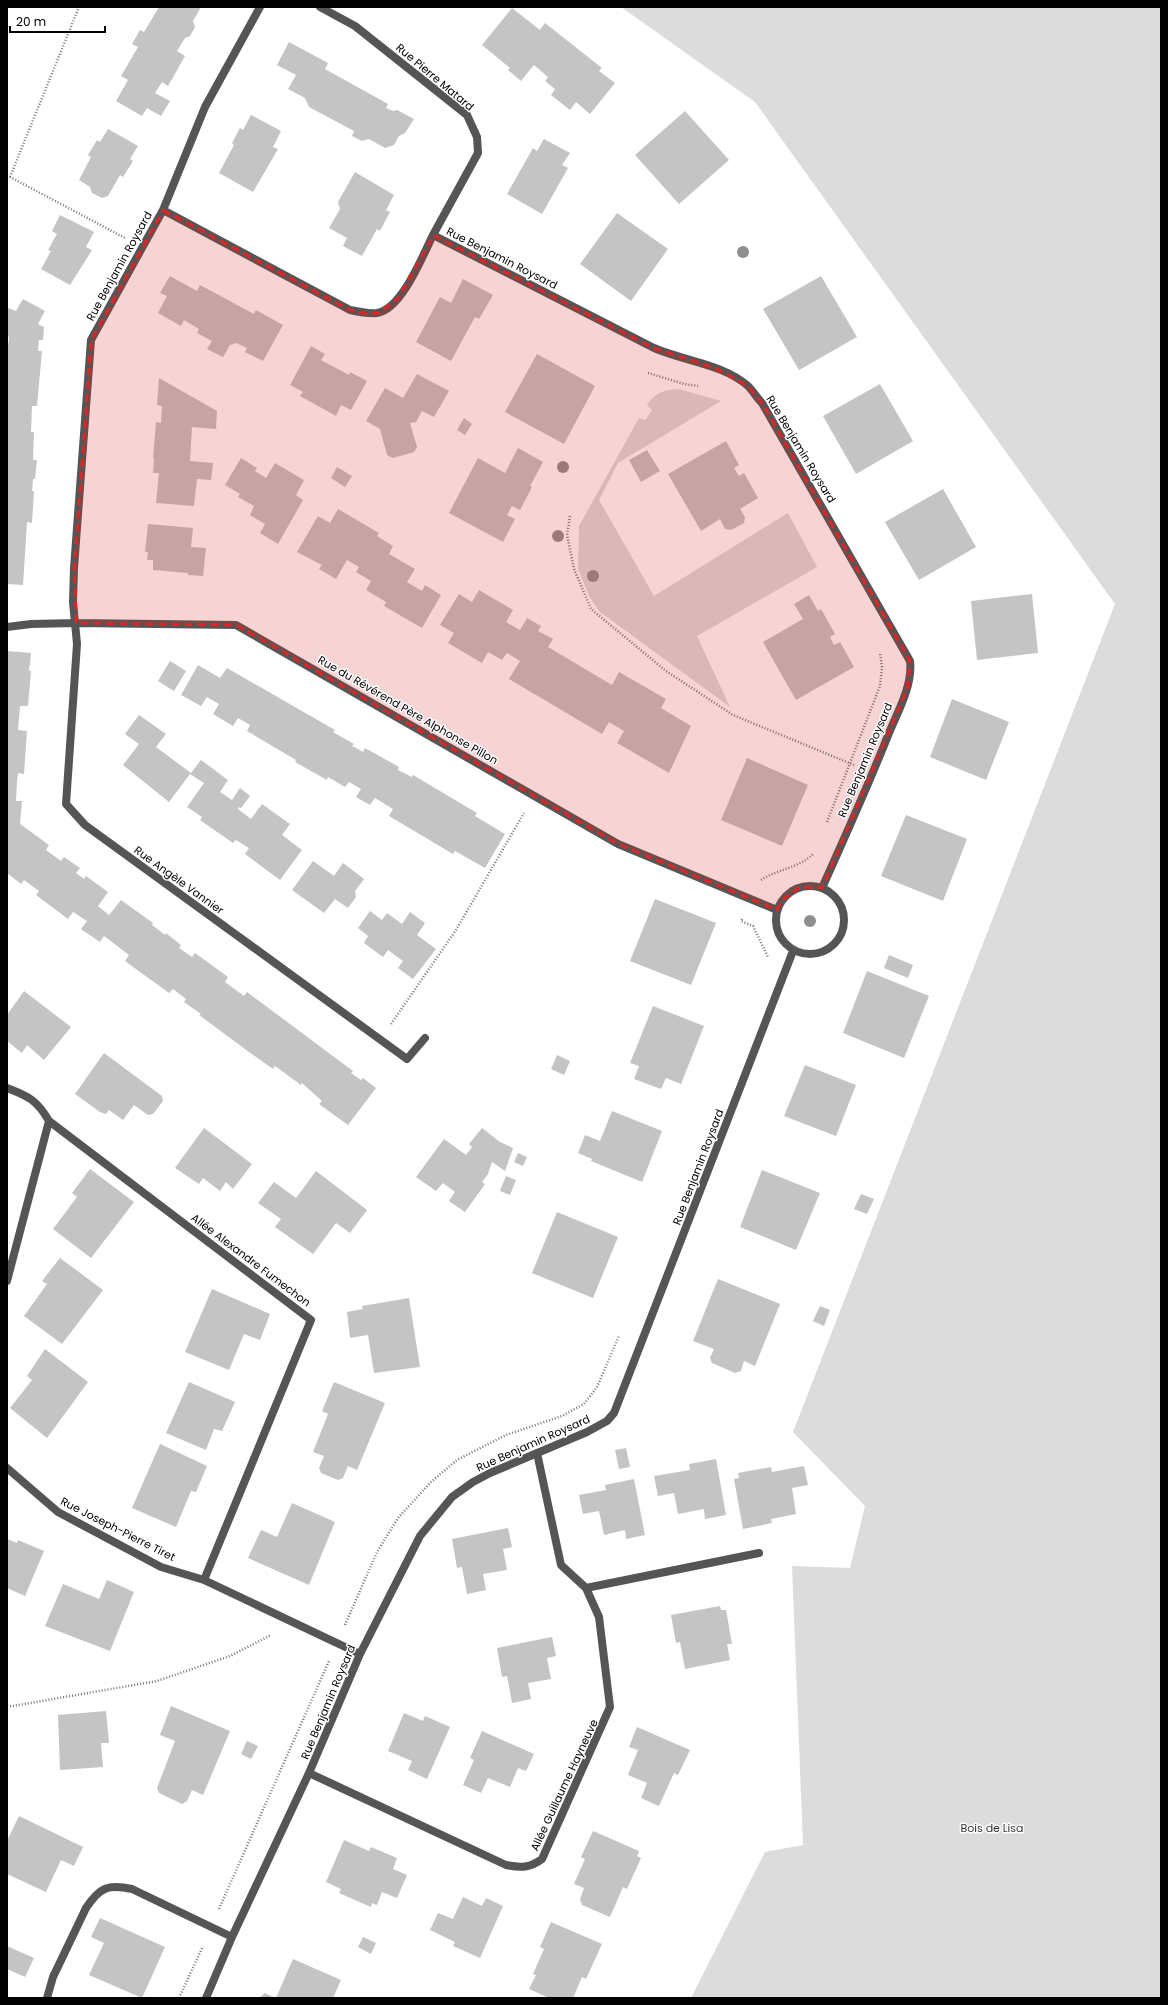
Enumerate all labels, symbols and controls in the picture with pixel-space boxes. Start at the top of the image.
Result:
scale bar [10,8,105,34]
text: 20 m [16,13,46,30]
street label: Rue Pierre Matard [393,40,477,114]
street label: Rue Benjamin Roysard [82,208,156,324]
street label: Rue Benjamin Roysard [444,223,560,293]
street label: Rue Benjamin Roysard [762,392,840,506]
street label: Rue du Révérend Père Alphonse Pillon [315,652,501,768]
street label: Rue Benjamin Roysard [834,700,896,820]
street label: Rue Angèle Vannier [131,842,227,918]
street label: Rue Benjamin Roysard [669,1107,727,1227]
street label: Allée Alexandre Fumechon [188,1210,314,1310]
street label: Rue Benjamin Roysard [474,1411,592,1475]
street label: Rue Joseph-Pierre Tiret [58,1493,178,1565]
street label: Rue Benjamin Roysard [297,1642,359,1762]
street label: Allée Guillaume Hayneuve [526,1716,602,1854]
park label: Bois de Lisa [961,1820,1024,1836]

